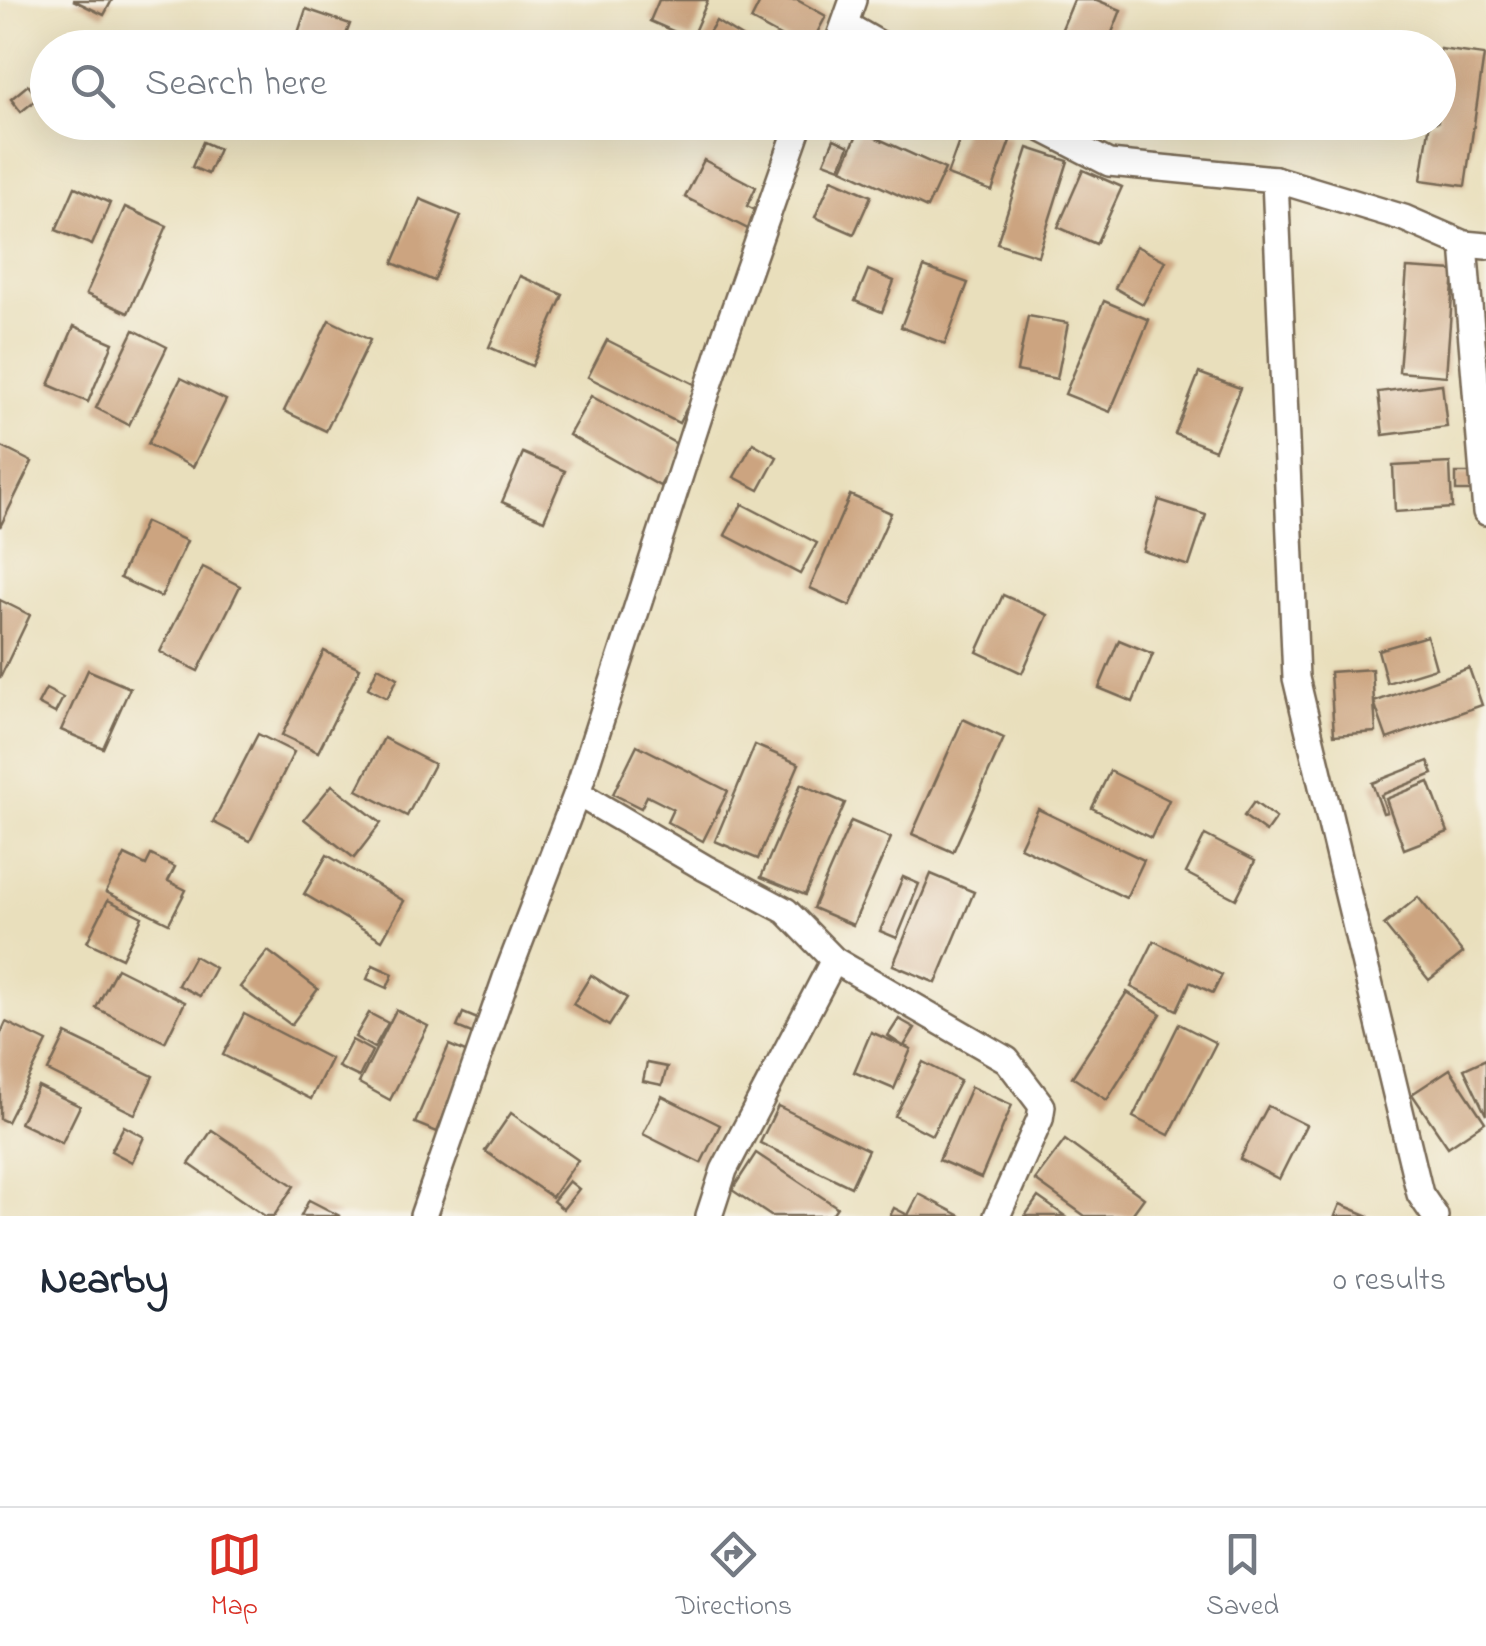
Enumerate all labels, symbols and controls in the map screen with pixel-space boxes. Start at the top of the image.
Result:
search box [30,30,1456,140]
text: Search here [145,57,327,113]
icon: search [65,58,120,113]
text: Nearby [40,1251,168,1312]
text: 0 results [1333,1258,1446,1305]
tab: Map [207,1527,262,1628]
tab: Directions [676,1527,792,1628]
tab: Saved [1206,1527,1279,1628]

